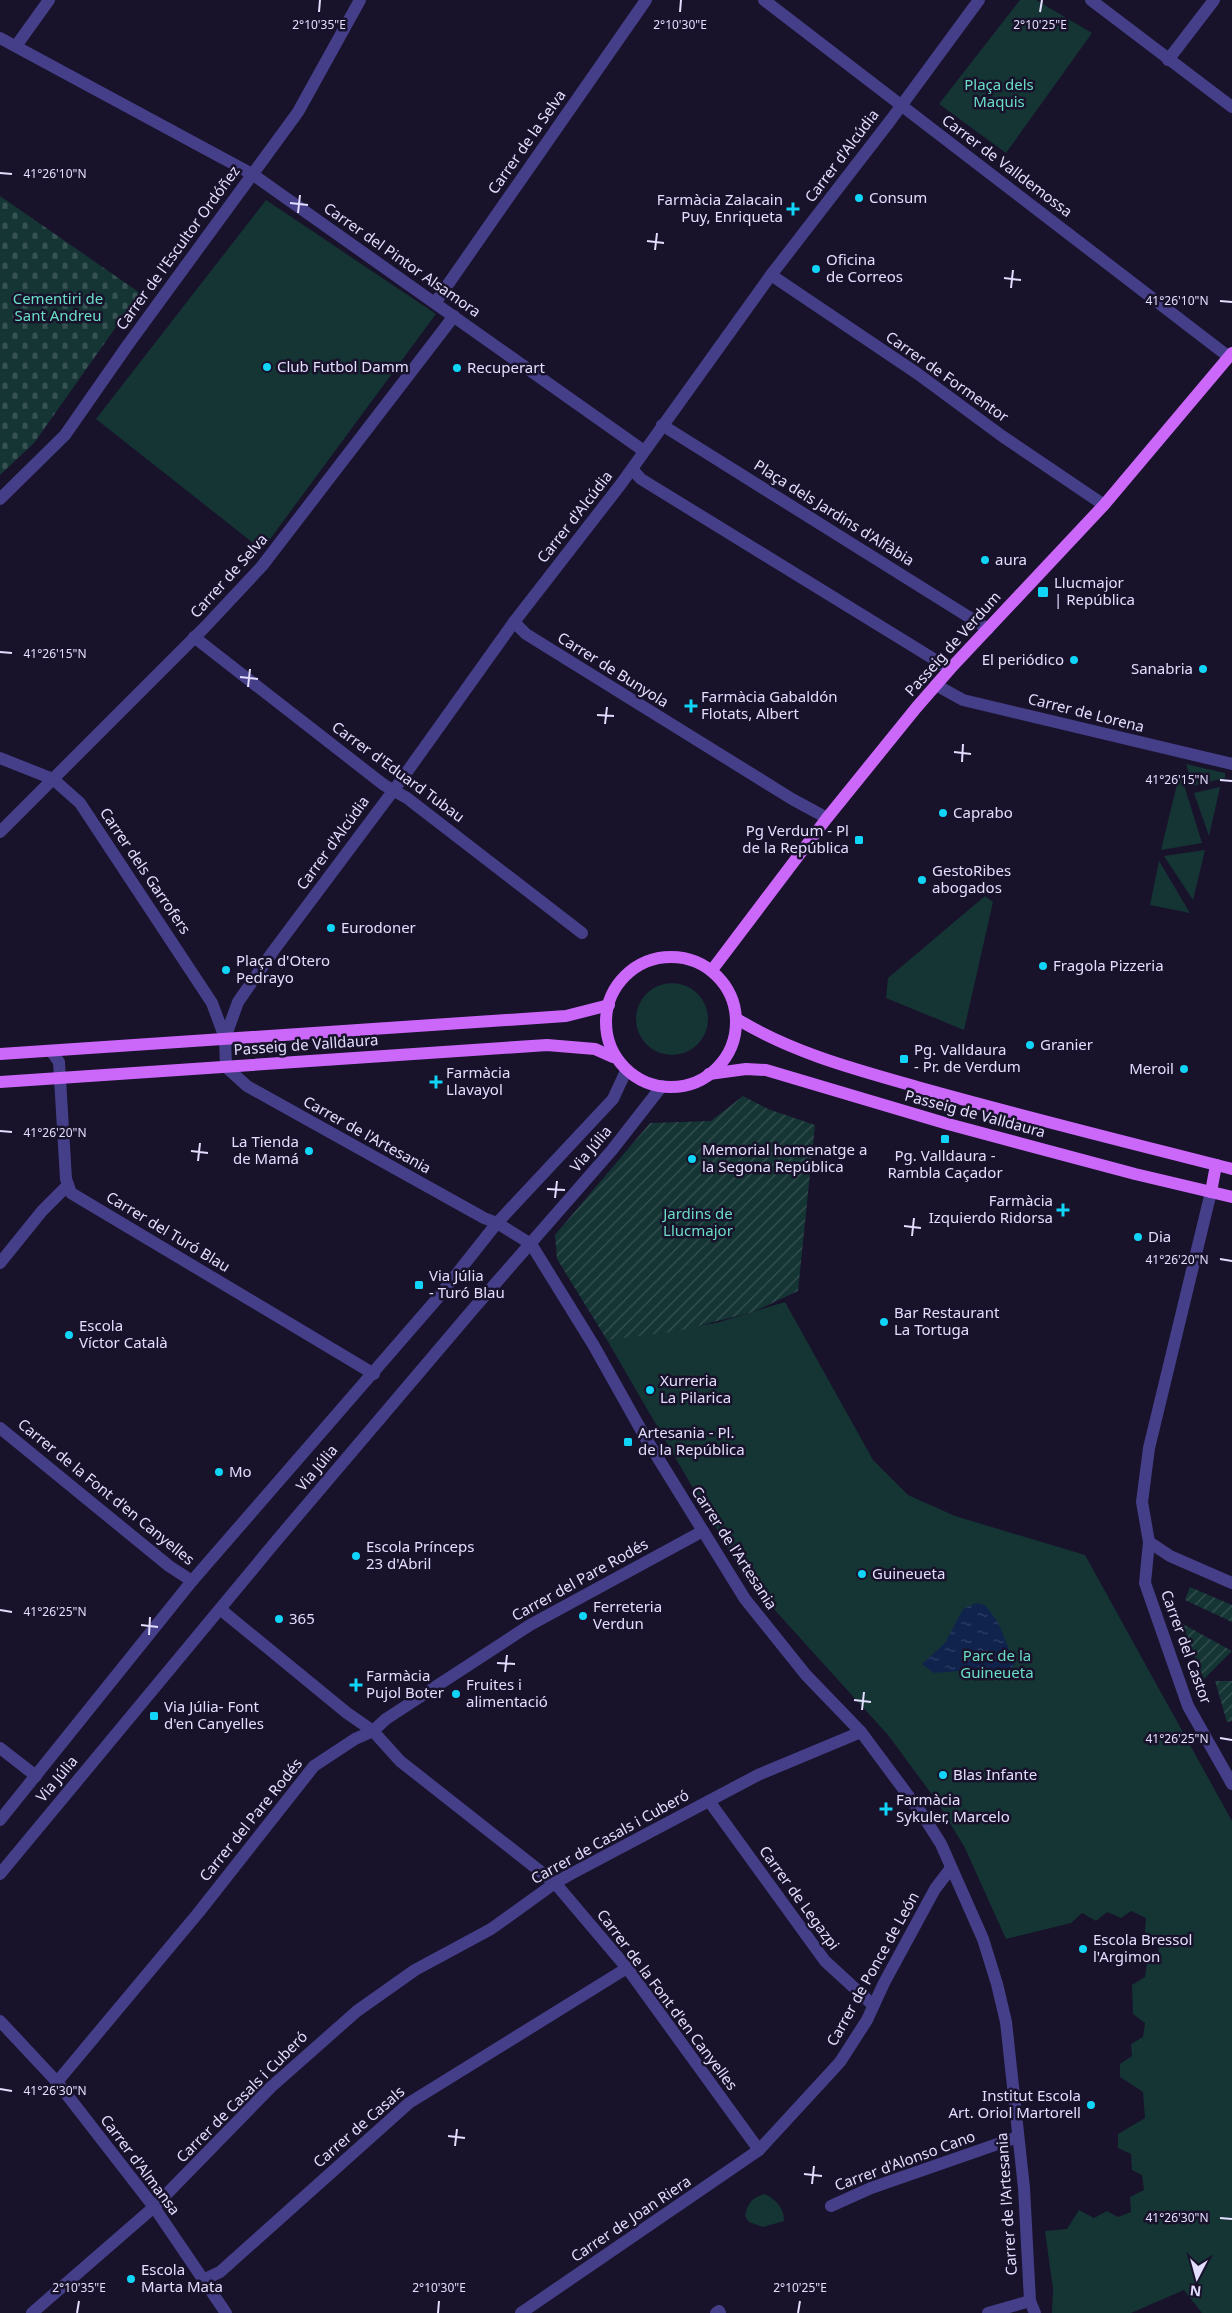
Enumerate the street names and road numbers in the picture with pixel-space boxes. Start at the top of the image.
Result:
street label: Carrer de la Selva [483,85,570,198]
street label: Carrer d'Alcúdia [800,105,883,206]
street label: Carrer de Valldemossa [938,110,1077,221]
street label: Carrer de l'Escultor Ordóñez [111,161,244,334]
street label: Carrer del Pintor Alsamora [320,197,485,321]
street label: Carrer de Formentor [882,326,1013,426]
street label: Plaça dels Jardins d'Alfàbia [751,455,918,570]
street label: Carrer d'Alcúdia [532,466,616,566]
street label: Carrer de Selva [185,529,271,622]
street label: Passeig de Verdum [900,587,1005,700]
street label: Carrer de Bunyola [554,627,673,711]
street label: Carrer de Lorena [1026,688,1146,736]
street label: Carrer d'Eduard Tubau [328,716,469,826]
street label: Carrer d'Alcúdia [291,791,373,893]
street label: Carrer dels Garrofers [96,803,196,938]
street label: Passeig de Valldaura [233,1029,379,1059]
street label: Passeig de Valldaura [903,1085,1048,1141]
street label: Carrer de l'Artesania [300,1091,435,1178]
street label: Via Júlia [565,1121,615,1176]
street label: Carrer del Turó Blau [103,1186,234,1276]
street label: Carrer de la Font d'en Canyelles [14,1414,199,1569]
street label: Via Júlia [291,1440,341,1495]
street label: Carrer de l'Artesania [687,1482,782,1613]
street label: Carrer del Pare Rodés [508,1533,651,1625]
street label: Carrer del Castor [1157,1587,1217,1706]
street label: Via Júlia [31,1751,81,1806]
street label: Carrer del Pare Rodés [194,1754,306,1885]
street label: Carrer de Casals i Cuberó [527,1784,692,1888]
street label: Carrer de Legazpi [755,1841,844,1954]
street label: Carrer de Ponce de León [821,1888,923,2049]
street label: Carrer de la Font d'en Canyelles [593,1905,743,2094]
street label: Carrer de Casals i Cuberó [171,2026,311,2166]
street label: Carrer de Casals [309,2081,408,2171]
street label: Carrer d'Almansa [96,2110,185,2219]
street label: Carrer d'Alonso Cano [832,2125,978,2195]
street label: Carrer de l'Artesania [991,2132,1021,2276]
street label: Carrer de Joan Riera [566,2170,694,2266]

